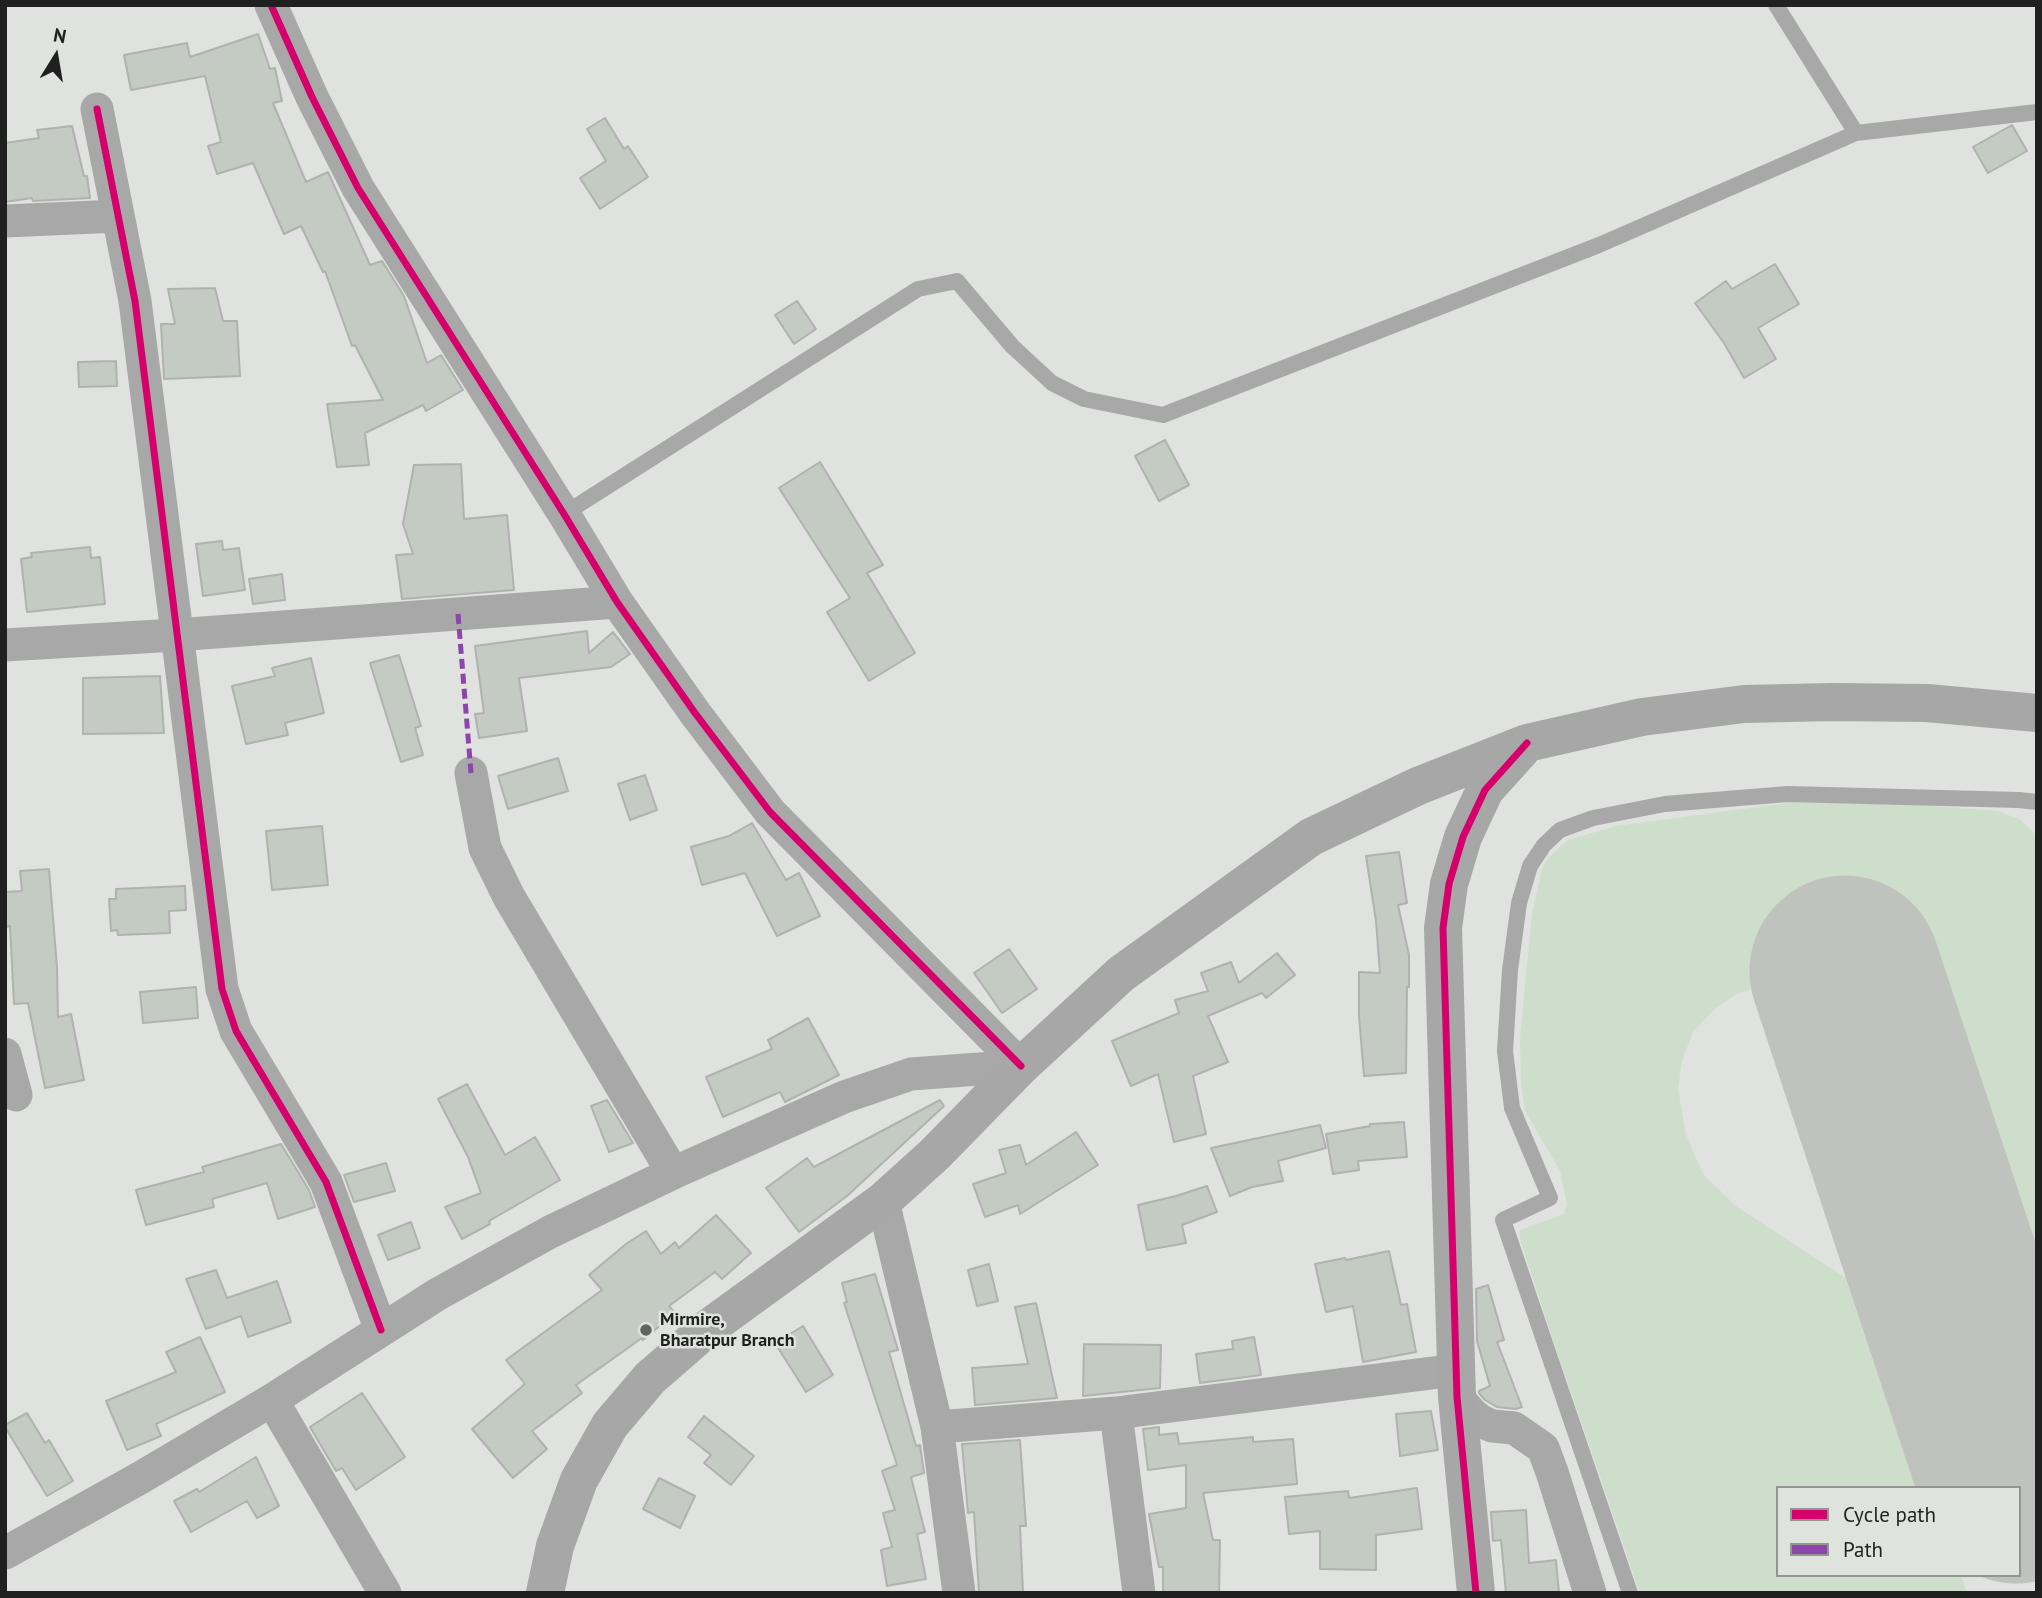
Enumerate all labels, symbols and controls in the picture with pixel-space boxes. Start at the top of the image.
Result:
north arrow [21,21,91,91]
text: N [52,22,68,48]
place label: Mirmire, Bharatpur Branch [660,1309,794,1352]
marker: Mirmire, Bharatpur Branch [638,1322,654,1338]
legend [1776,1486,2021,1577]
text: Cycle path [1843,1501,1936,1528]
text: Path [1843,1536,1883,1563]

